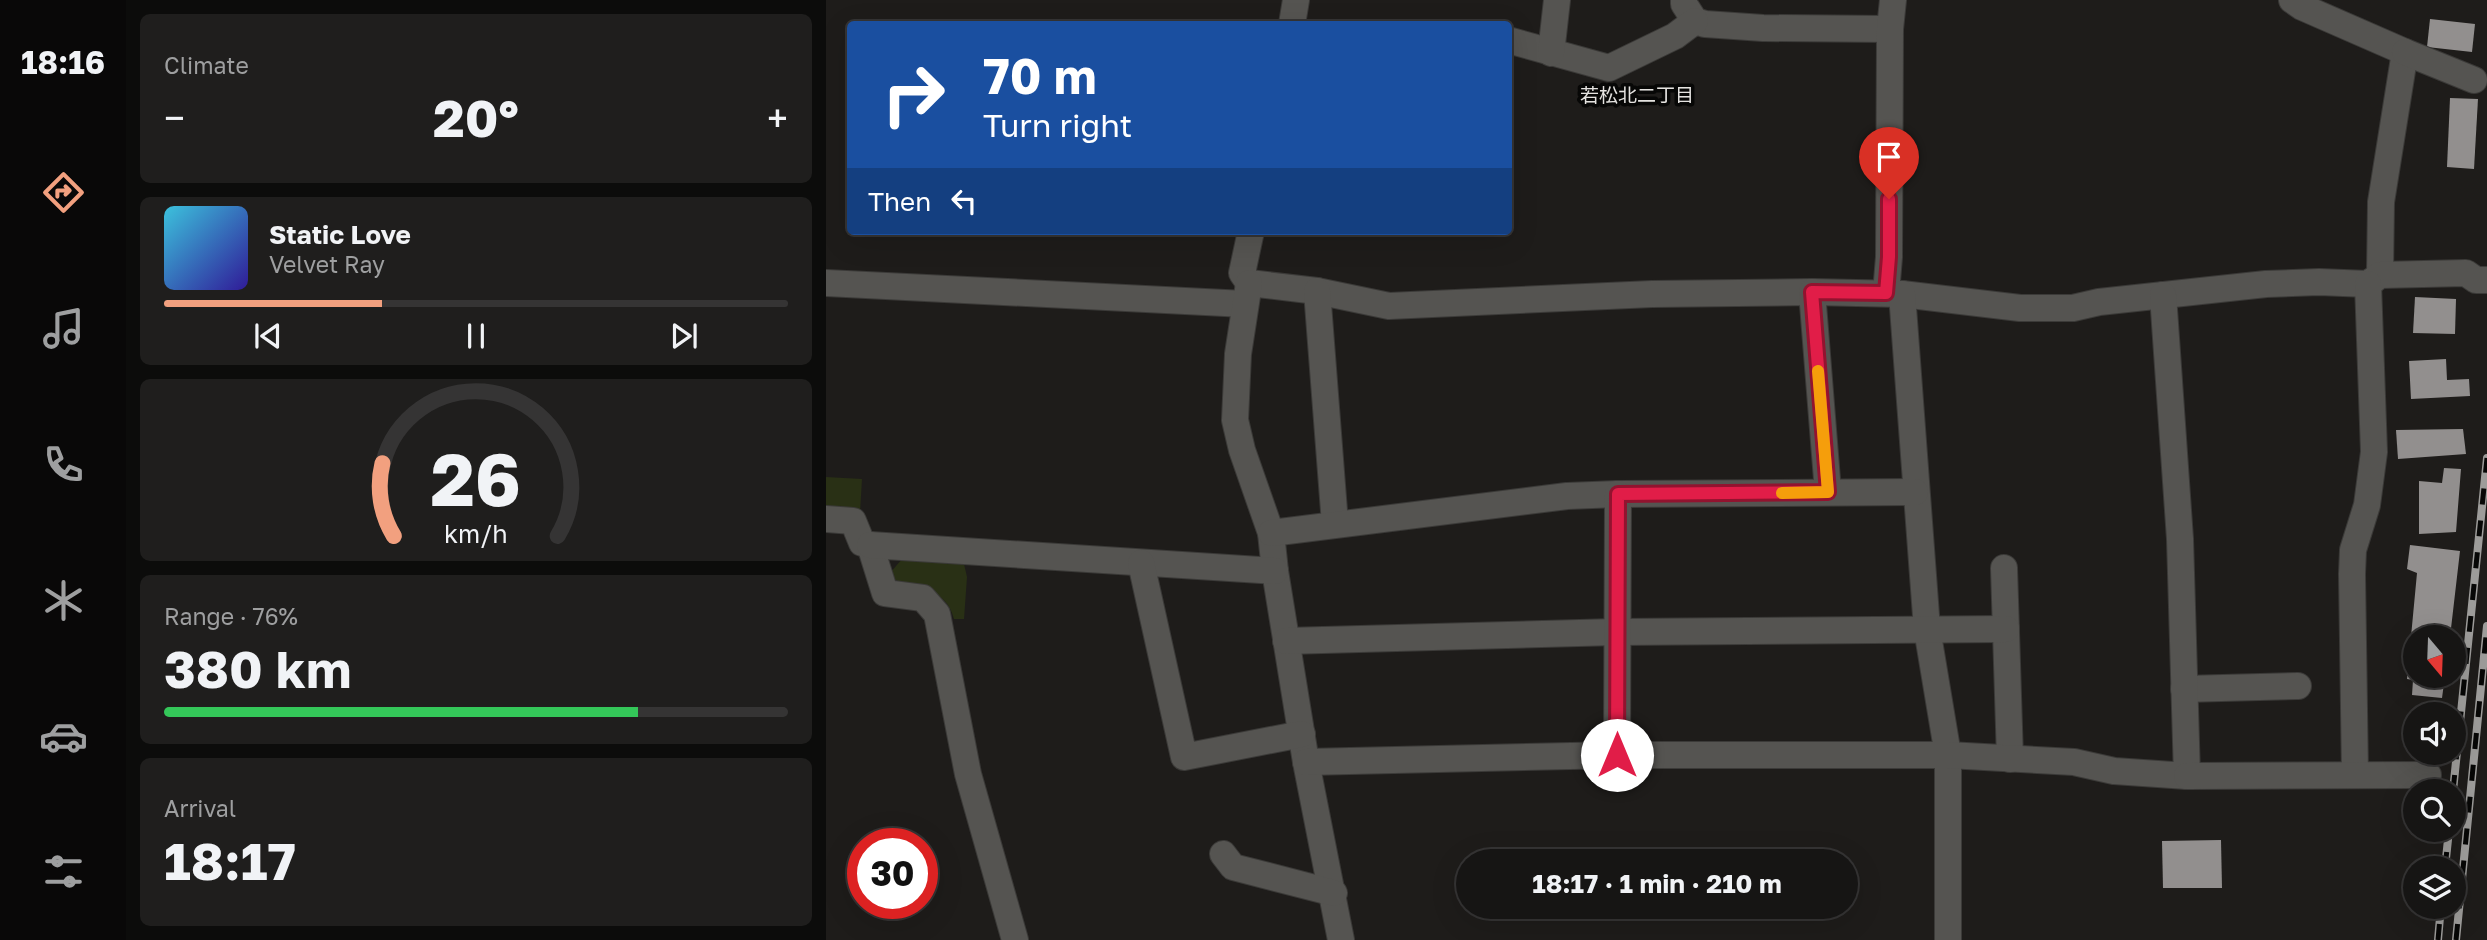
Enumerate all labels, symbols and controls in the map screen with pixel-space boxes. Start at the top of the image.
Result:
text: 18:16 [21,43,105,81]
text: 70 m [983,46,1097,105]
icon: right [868,49,959,140]
text: Climate [164,51,249,79]
district label: 若松北二丁目 [1580,83,1694,106]
text: 20° [433,86,519,148]
text: − [164,95,185,140]
text: + [767,95,788,140]
text: Turn right [983,106,1132,144]
pin [1859,127,1919,199]
icon: arrive [1870,138,1908,176]
icon: directions [39,168,88,217]
icon: left [945,182,983,220]
text: Then [868,186,931,217]
text: Static Love [269,219,411,250]
text: Velvet Ray [269,250,385,278]
icon: music [39,304,88,353]
icon: previous [249,317,287,355]
icon: pause [457,317,495,355]
icon: next [665,317,703,355]
text: 26 [431,435,521,522]
icon: phone [39,440,88,489]
text: km/h [444,518,508,549]
icon: climate [39,576,88,625]
text: Range · 76% [164,602,298,630]
north arrow [2403,625,2466,688]
map controls [2403,625,2466,919]
text: 380 km [164,637,351,699]
button: sound [2403,702,2466,765]
icon: car [39,712,88,761]
position arrow [1580,718,1654,792]
button: search [2403,779,2466,842]
text: Arrival [164,794,236,822]
speed limit sign: 30 [847,828,938,919]
text: 18:17 [164,829,296,891]
icon: filters [39,847,88,896]
button: layers [2403,856,2466,919]
text: 18:17 · 1 min · 210 m [1532,868,1782,899]

